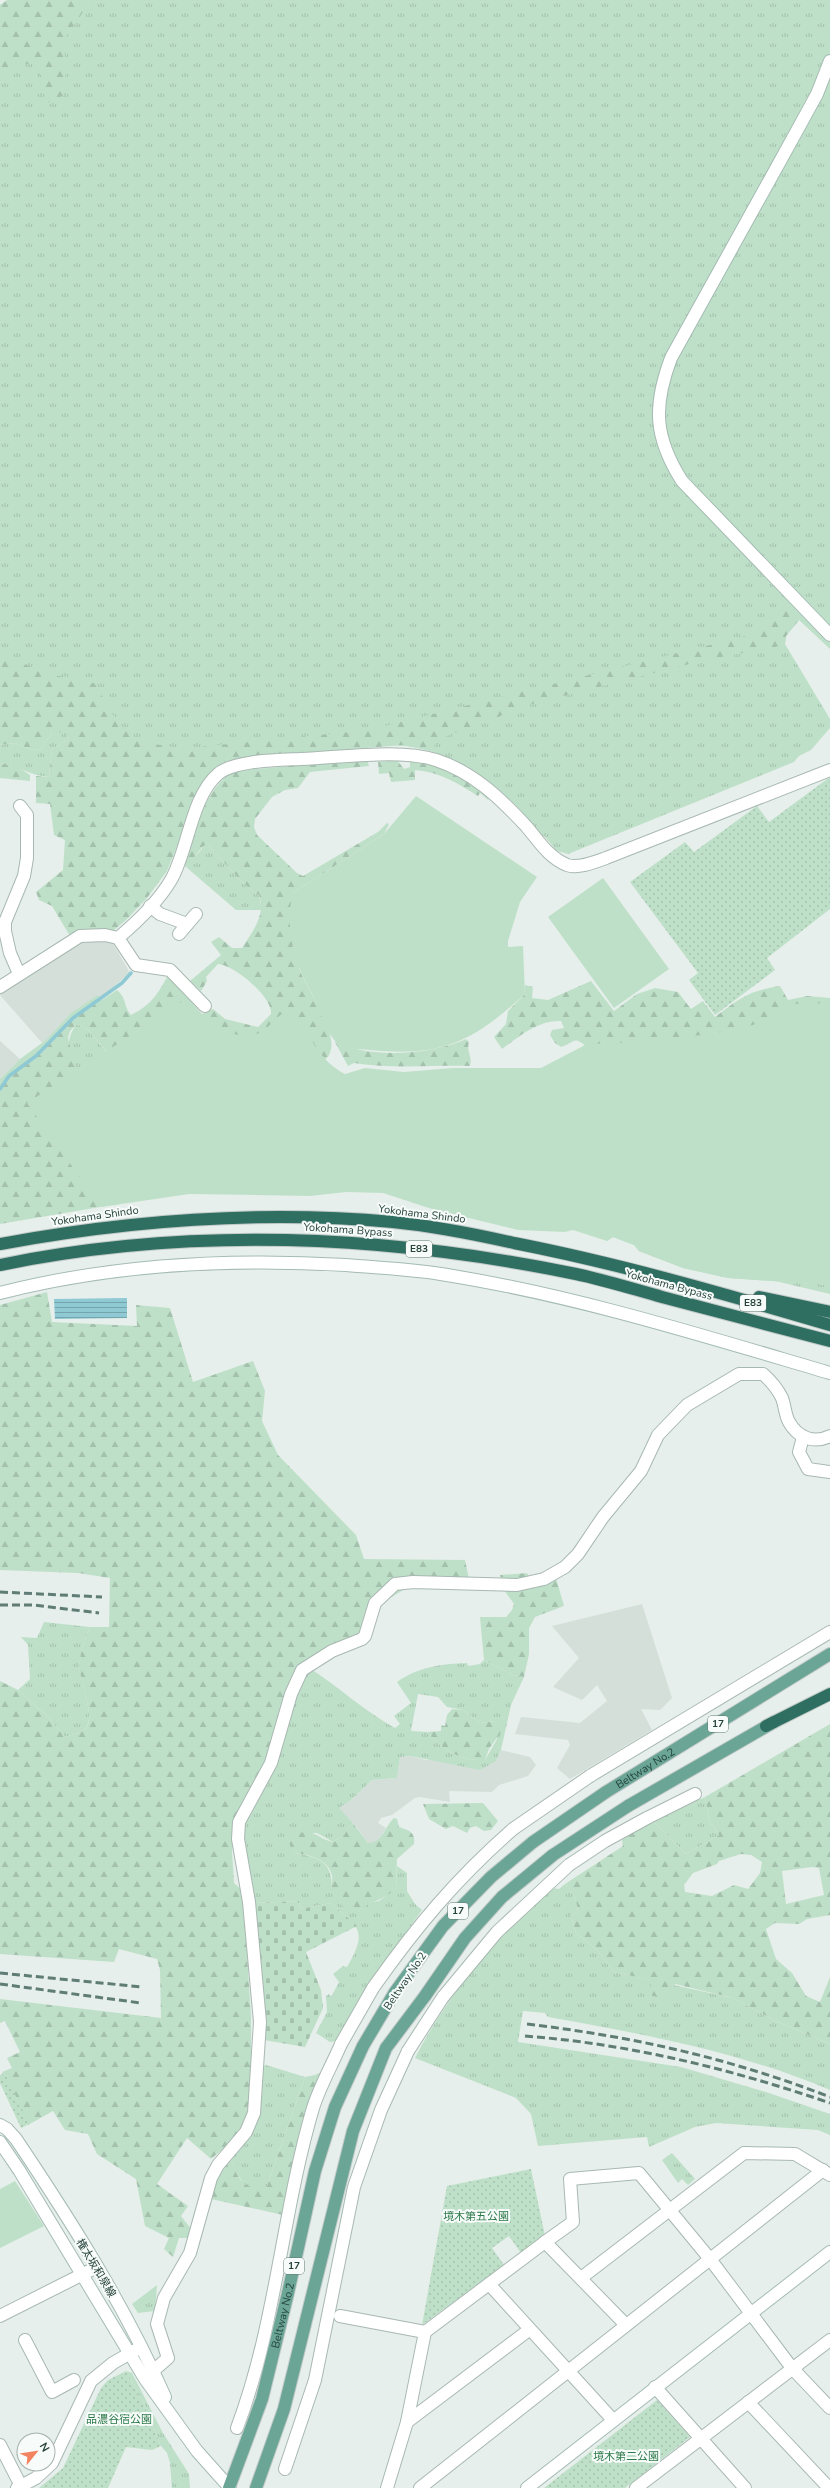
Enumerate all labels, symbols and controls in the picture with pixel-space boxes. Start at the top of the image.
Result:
street label: Yokohama Shindo [377,1201,466,1227]
street label: Yokohama Shindo [50,1202,140,1230]
street label: Yokohama Bypass [302,1219,393,1241]
road number: E83 [406,1241,432,1257]
street label: Yokohama Bypass [623,1266,714,1304]
road number: E83 [740,1295,766,1311]
road number: 17 [708,1716,728,1732]
street label: Beltway No.2 [613,1744,678,1792]
road number: 17 [448,1903,468,1919]
street label: Beltway No.2 [380,1949,430,2013]
park label: 境木第五公園 [443,2209,509,2224]
street label: 権太坂和泉線 [73,2236,119,2300]
road number: 17 [284,2258,304,2274]
street label: Beltway No.2 [267,2281,298,2350]
park label: 品濃谷宿公園 [86,2412,152,2427]
north arrow [16,2432,56,2472]
text: N [36,2440,53,2455]
park label: 境木第二公園 [593,2449,659,2464]

